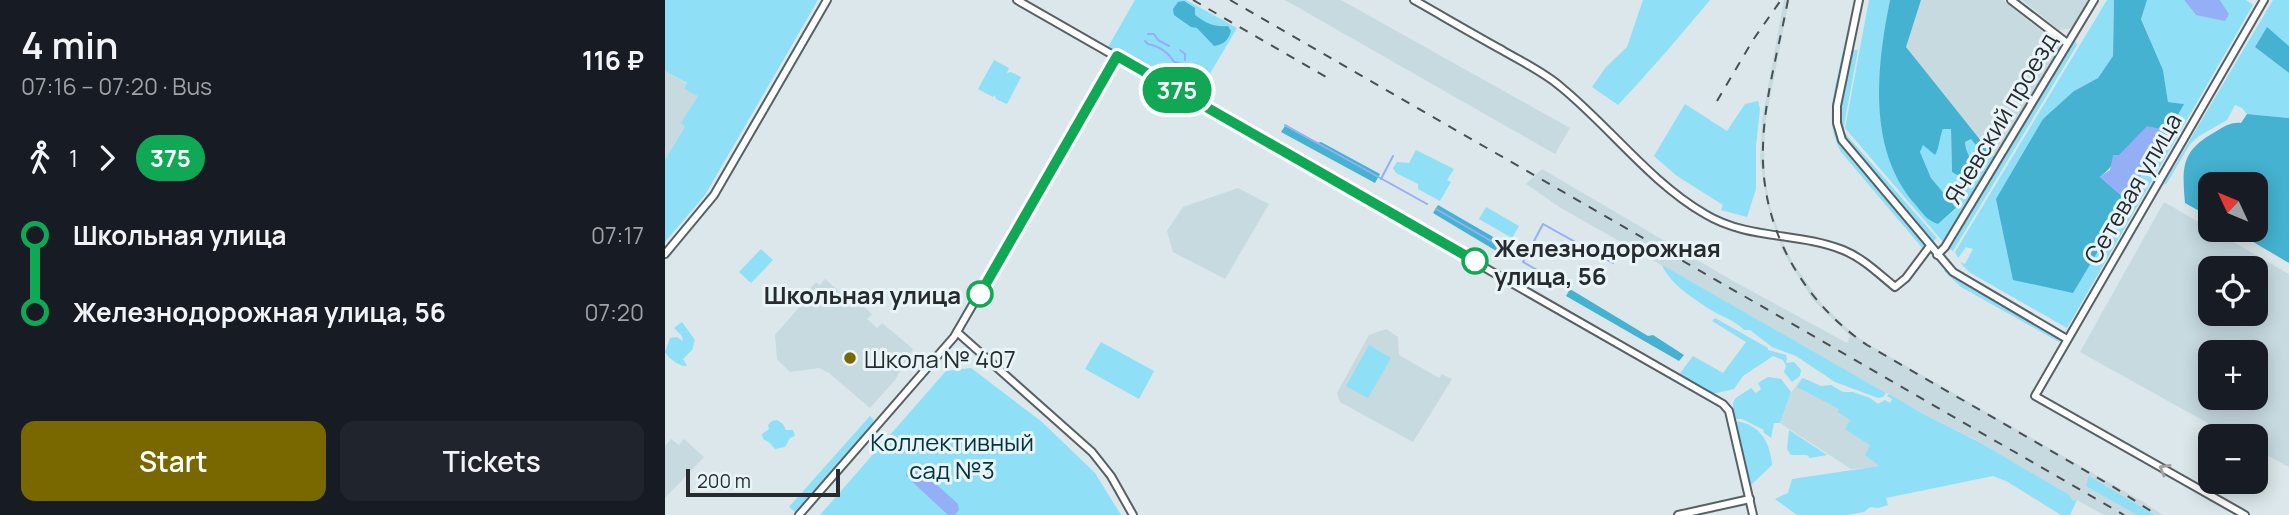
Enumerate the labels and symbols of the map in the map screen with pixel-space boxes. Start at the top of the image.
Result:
street label: Ячевский проезд [1936,26,2064,210]
line badge: 375 [1137,67,1217,113]
street label: Сетевая улица [2075,106,2189,270]
north arrow [2198,172,2268,242]
place label: Железнодорожная улица, 56 [1494,231,1721,292]
marker: Железнодорожная улица, 56 [1462,248,1488,274]
place label: Школьная улица [764,278,961,311]
marker: Школьная улица [967,281,993,307]
place label: Школа № 407 [864,342,1016,375]
marker: Школа № 407 [842,350,858,366]
park label: Коллективный сад №3 [870,425,1034,486]
one-way arrow [2159,464,2172,477]
scale bar [686,466,840,498]

